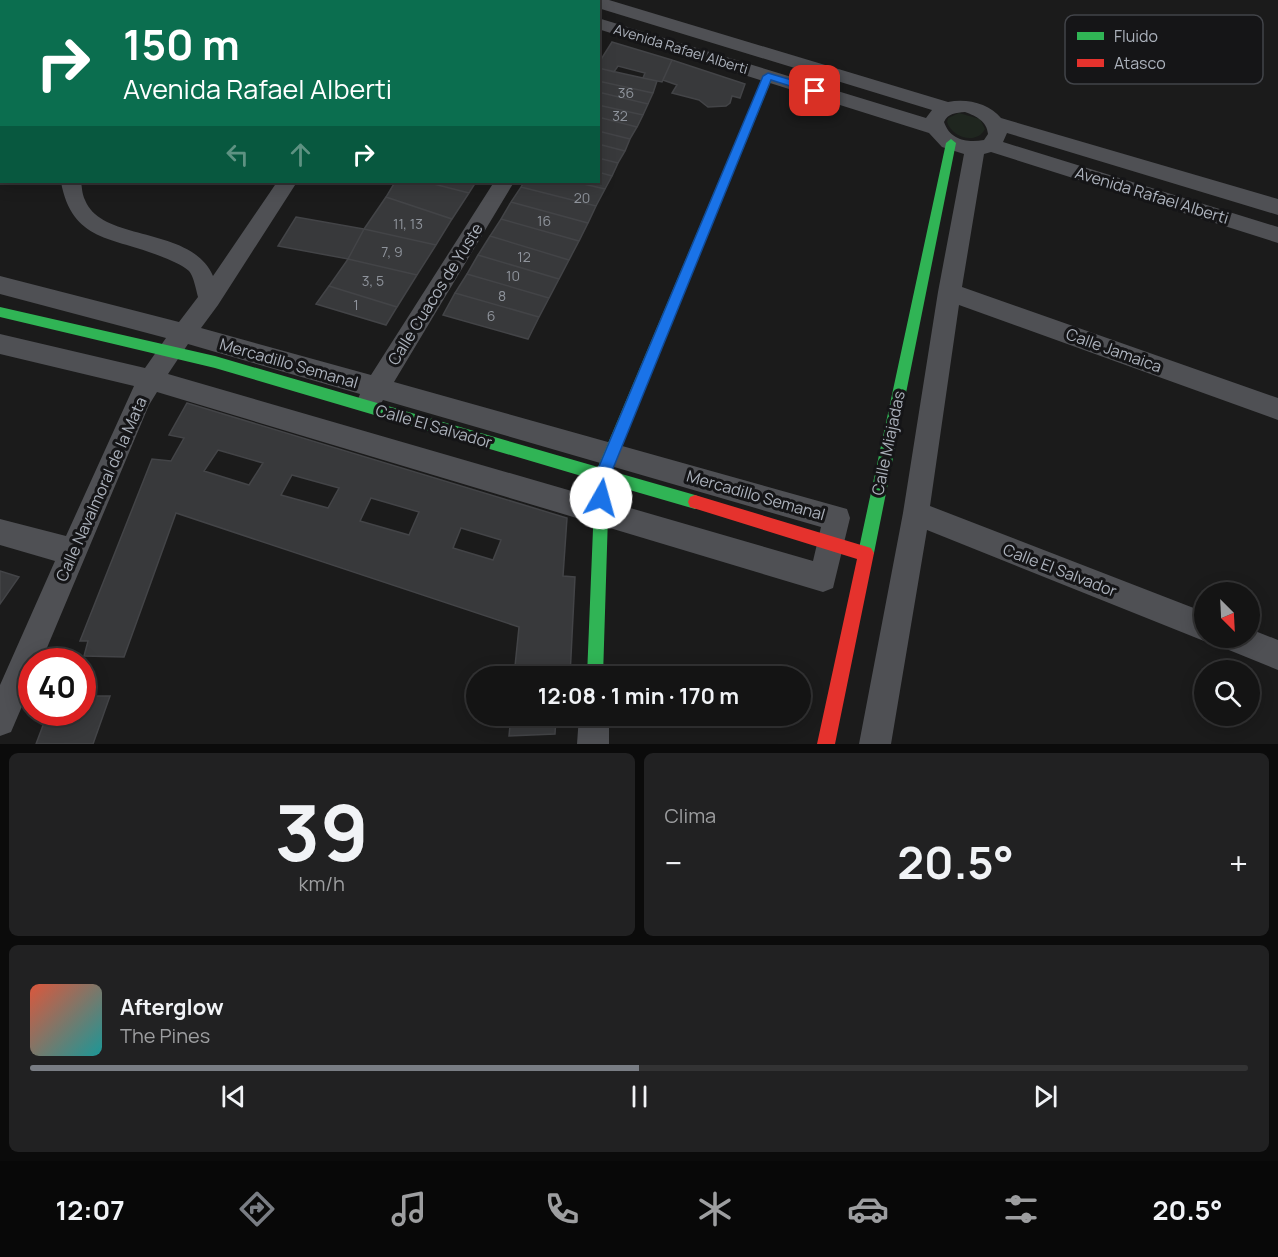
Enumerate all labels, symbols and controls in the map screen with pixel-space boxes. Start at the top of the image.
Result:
text: 150 m [123,15,240,73]
legend [1065,15,1263,84]
street label: Avenida Rafael Alberti [612,19,751,78]
icon: right [24,24,102,102]
text: Fluido [1114,25,1158,47]
text: Atasco [1114,52,1166,74]
pin [789,65,840,116]
text: Avenida Rafael Alberti [123,70,392,107]
icon: arrive [798,74,831,107]
house number: 36 [618,83,634,102]
house number: 32 [612,106,628,125]
icon: left [221,138,254,171]
icon: ahead [284,138,317,171]
icon: right [347,138,380,171]
street label: Avenida Rafael Alberti [1073,161,1231,229]
house number: 20 [574,188,590,207]
house number: 16 [537,211,551,230]
house number: 11, 13 [393,214,423,233]
street label: Calle Cuacos de Yuste [382,219,488,369]
house number: 7, 9 [381,242,403,261]
house number: 12 [517,247,531,266]
house number: 10 [506,266,520,285]
house number: 3, 5 [362,271,384,290]
house number: 8 [498,286,506,305]
house number: 1 [353,295,359,314]
house number: 6 [487,306,495,325]
street label: Calle Jamaica [1063,322,1165,378]
street label: Mercadillo Semanal [217,333,361,393]
street label: Calle Miajadas [866,389,910,497]
street label: Calle Navalmoral de la Mata [50,393,152,585]
street label: Calle El Salvador [373,399,495,453]
street label: Mercadillo Semanal [684,465,828,525]
position arrow [569,466,633,530]
street label: Calle El Salvador [1000,538,1120,602]
north arrow [1194,582,1260,648]
map controls [1194,582,1260,726]
speed limit sign: 40 [18,648,96,726]
button: search [1194,660,1260,726]
text: 12:08 · 1 min · 170 m [538,681,739,711]
text: 39 [275,778,369,884]
text: Clima [665,802,716,829]
text: 20.5° [897,831,1014,893]
text: − [665,840,682,885]
text: + [1229,840,1248,885]
text: km/h [298,870,345,897]
text: Afterglow [120,992,224,1022]
text: The Pines [120,1022,210,1049]
icon: previous [217,1080,250,1113]
icon: pause [623,1080,656,1113]
icon: next [1029,1080,1062,1113]
icon: directions [236,1188,278,1230]
icon: music [388,1188,430,1230]
icon: phone [541,1188,583,1230]
icon: climate [694,1188,736,1230]
icon: car [847,1188,889,1230]
icon: filters [1000,1188,1042,1230]
text: 12:07 [55,1191,125,1228]
text: 20.5° [1153,1191,1223,1228]

